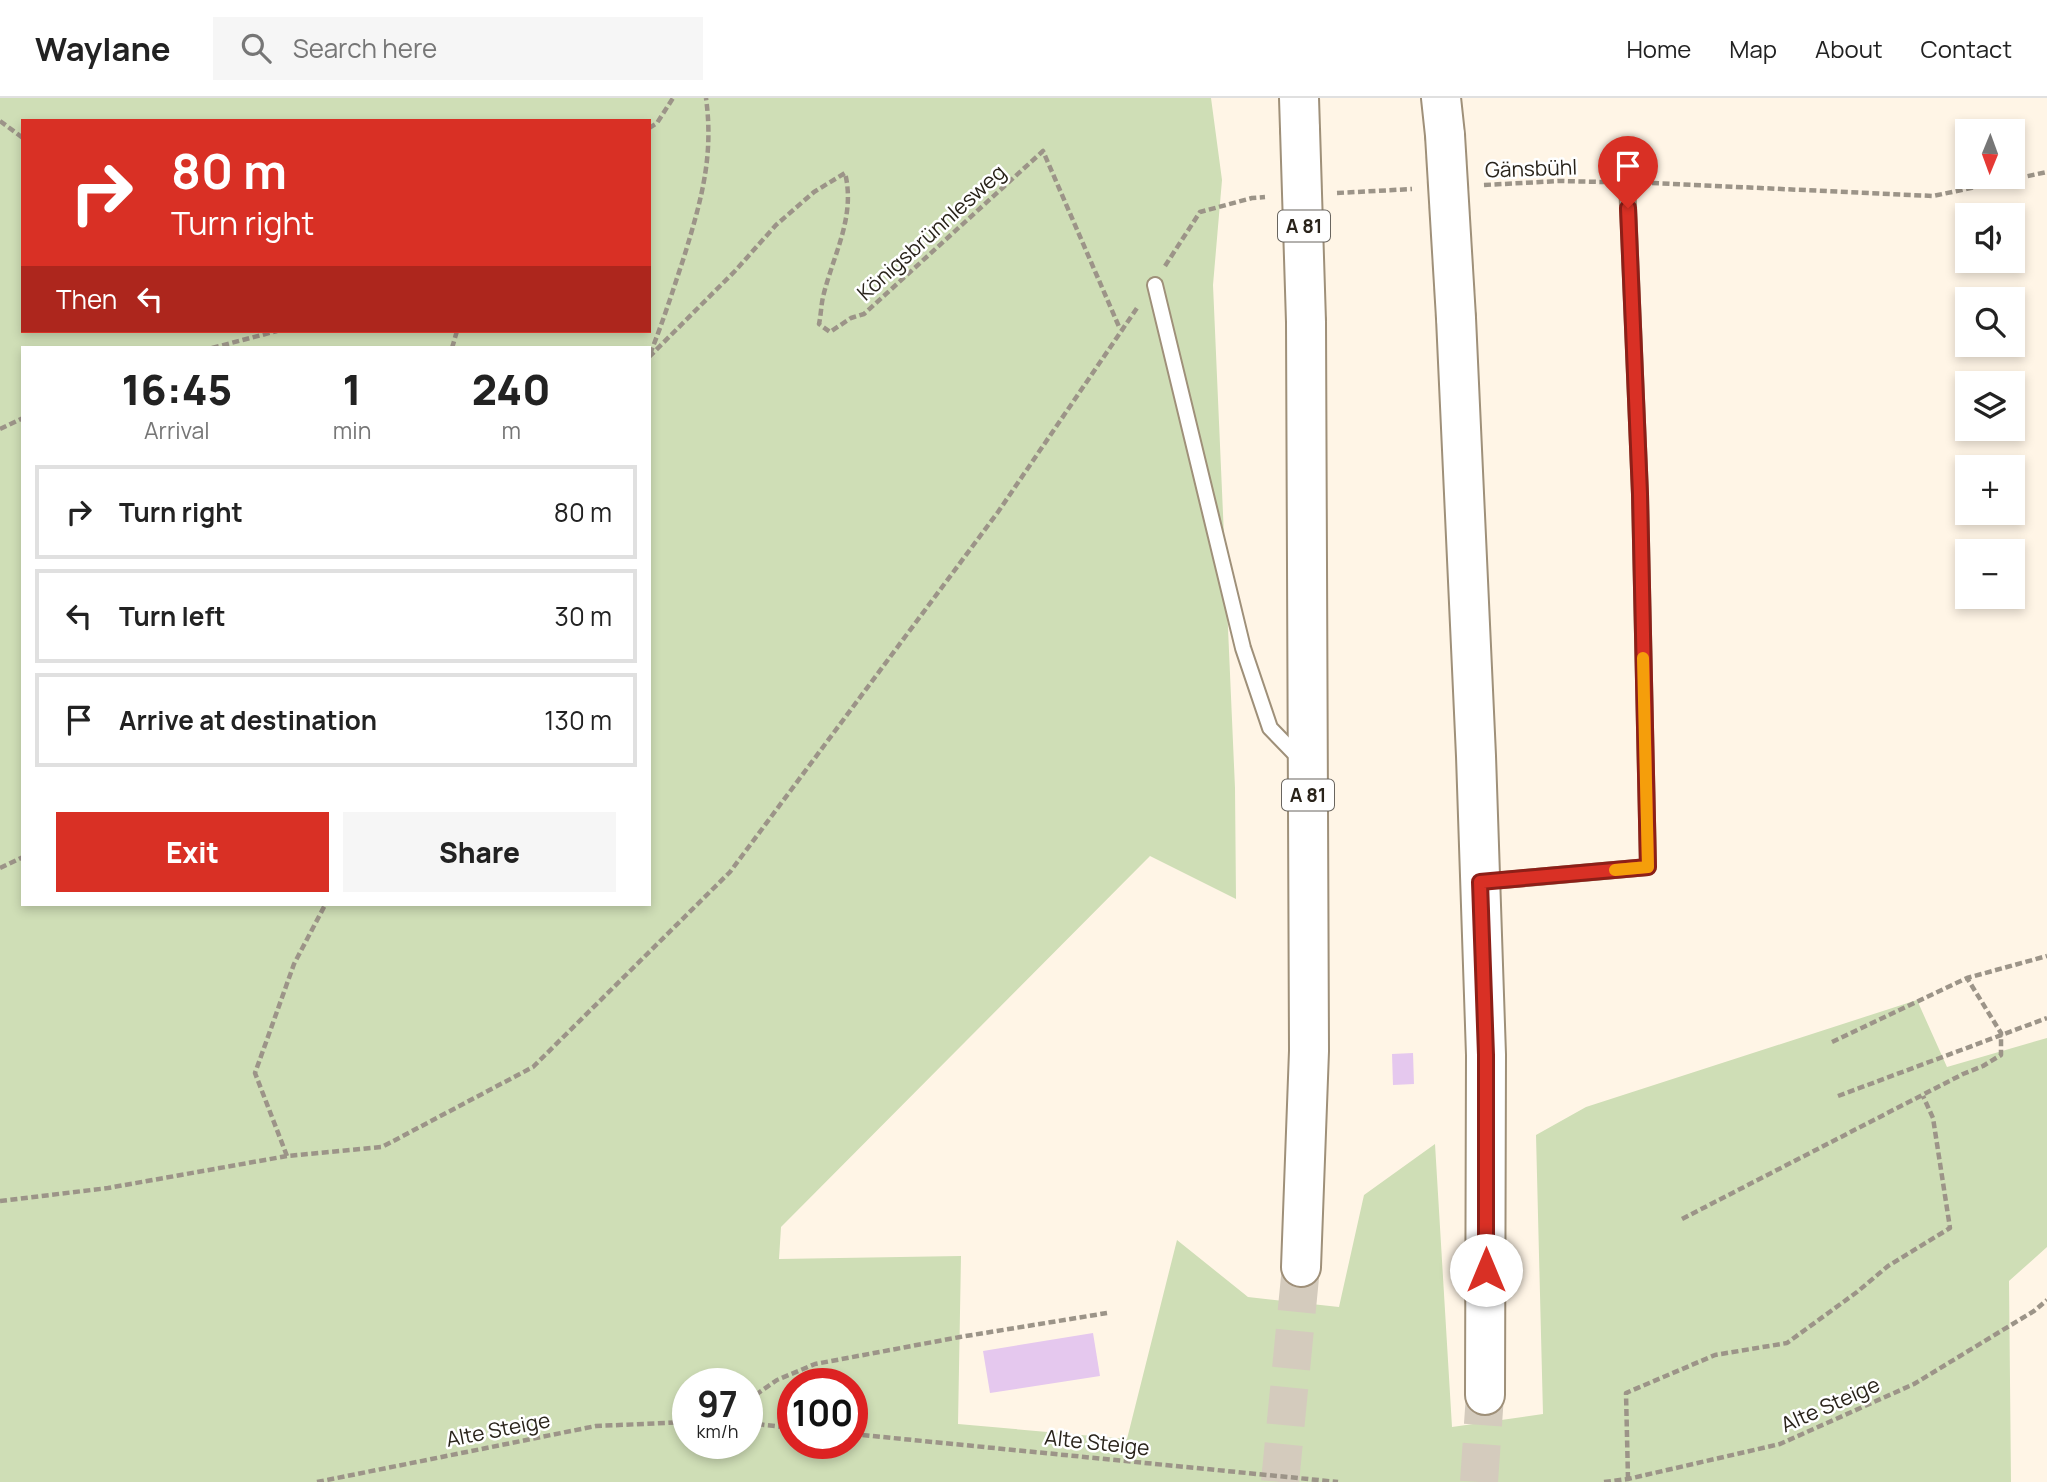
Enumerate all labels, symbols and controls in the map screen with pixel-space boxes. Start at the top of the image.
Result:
search box [213,17,703,80]
text: Waylane [35,26,171,71]
icon: search [237,29,275,67]
text: Search here [293,30,437,66]
text: Home [1626,32,1691,65]
text: Map [1729,32,1777,65]
text: About [1815,32,1883,65]
text: Contact [1921,32,2012,65]
north arrow [1955,119,2025,189]
map controls [1955,119,2025,609]
pin [1598,136,1658,208]
text: 80 m [171,137,287,204]
icon: right [56,147,147,238]
icon: arrive [1609,147,1647,185]
street label: Gänsbühl [1484,152,1578,184]
street label: Königsbrünnlesweg [851,158,1011,306]
text: Turn right [171,201,314,245]
button: sound [1955,203,2025,273]
road number: A 81 [1278,210,1330,242]
icon: left [131,280,169,318]
text: Then [56,281,117,317]
button: search [1955,287,2025,357]
text: 16:45 [122,360,232,418]
text: 1 [343,360,362,418]
text: 240 [472,360,550,418]
button: layers [1955,371,2025,441]
text: Arrival [144,414,210,446]
text: min [333,414,371,446]
text: m [501,414,521,446]
button: + [1955,455,2025,525]
icon: right [60,493,98,531]
text: Turn right [119,494,243,530]
text: 80 m [554,494,612,530]
button: − [1955,539,2025,609]
icon: left [60,597,98,635]
text: Turn left [119,598,226,634]
text: 30 m [555,598,612,634]
icon: arrive [60,701,98,739]
text: Arrive at destination [119,702,377,738]
text: 130 m [544,702,612,738]
road number: A 81 [1282,780,1334,810]
button: Exit [56,812,329,892]
button: Share [343,812,616,892]
position arrow [1449,1233,1523,1307]
speed limit sign: 100 [777,1368,868,1459]
street label: Alte Steige [1776,1370,1884,1438]
text: 97 [697,1380,738,1428]
street label: Alte Steige [444,1405,552,1453]
text: km/h [697,1419,738,1443]
street label: Alte Steige [1043,1423,1151,1461]

